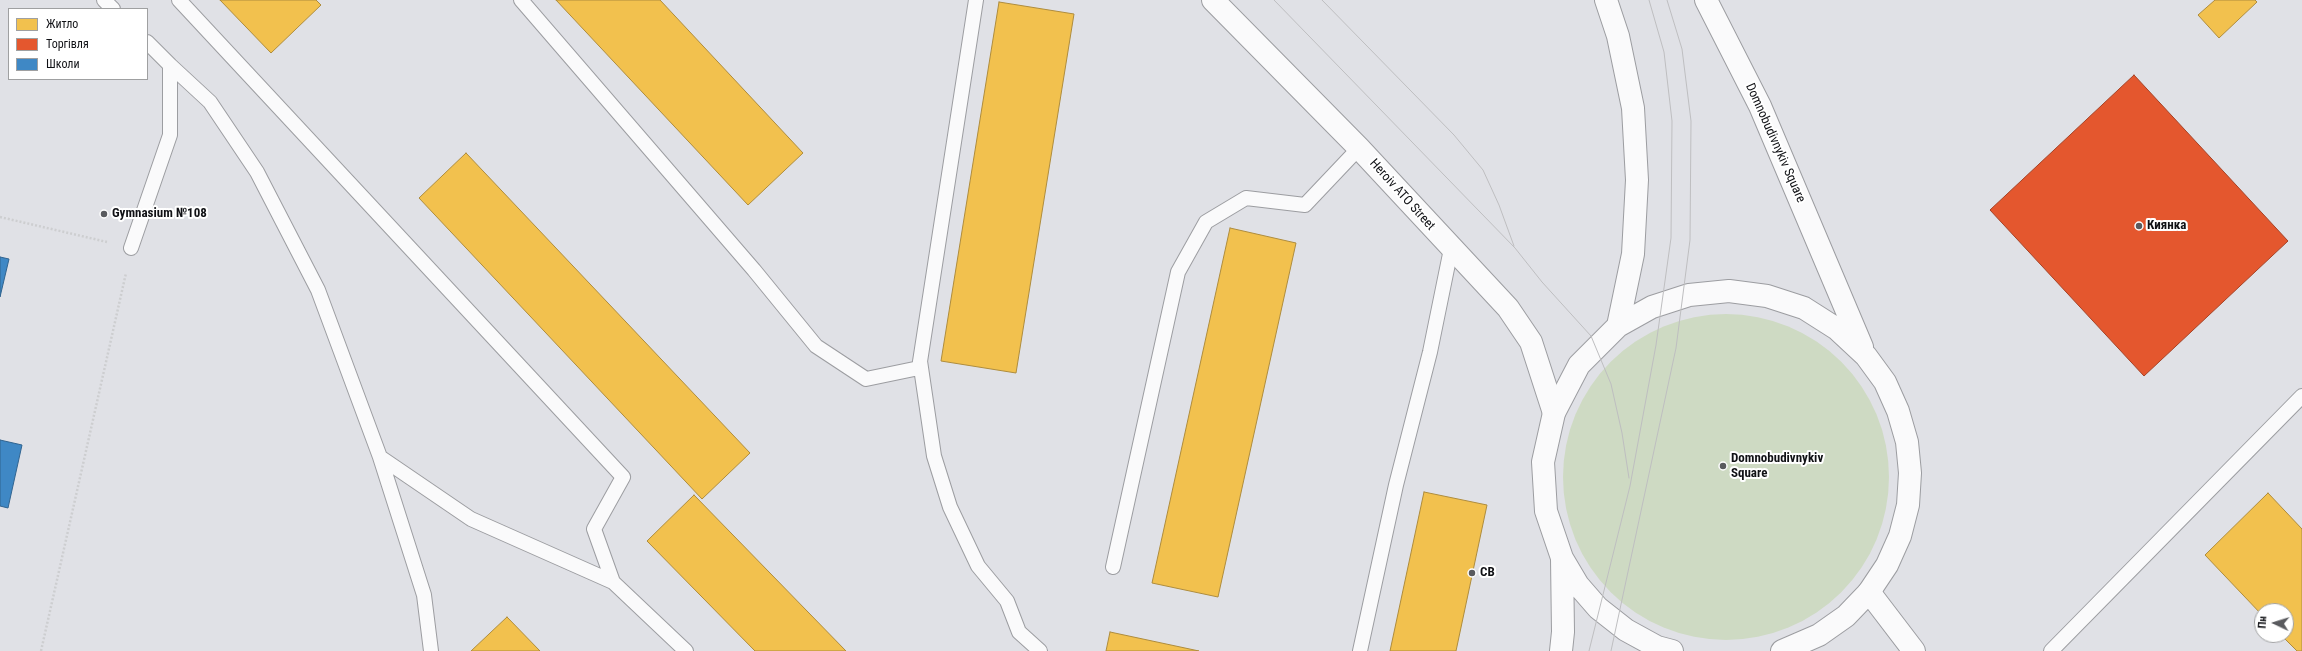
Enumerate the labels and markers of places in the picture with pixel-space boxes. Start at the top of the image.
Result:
place label: Gymnasium №108 [112,206,207,222]
marker: Gymnasium №108 [99,209,109,219]
place label: Киянка [2147,218,2186,234]
marker: Киянка [2134,221,2144,231]
place label: Domnobudivnykiv Square [1731,451,1823,482]
marker: Domnobudivnykiv Square [1718,461,1728,471]
place label: СВ [1480,565,1495,581]
marker: СВ [1467,568,1477,578]

